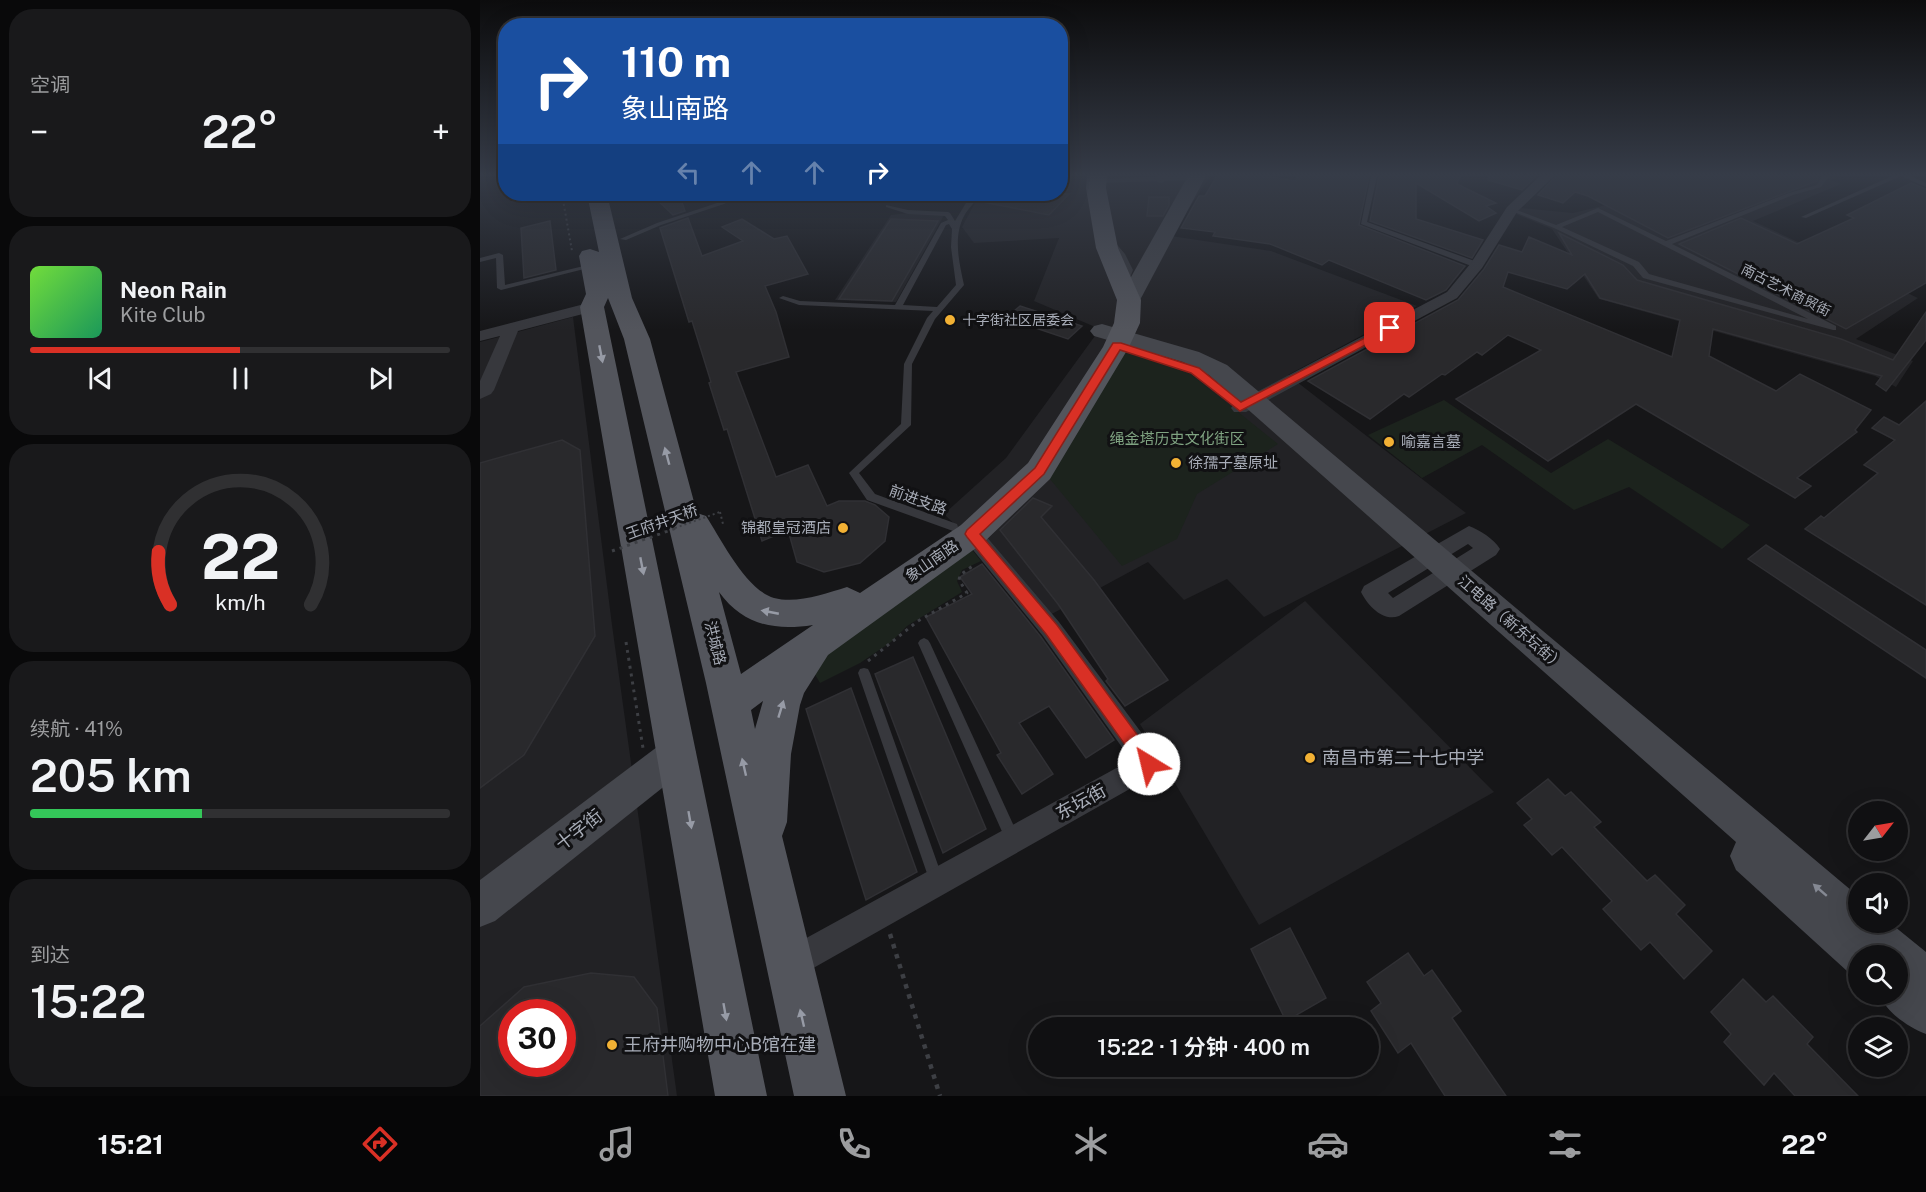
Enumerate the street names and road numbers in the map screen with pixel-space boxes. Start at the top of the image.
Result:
street label: 南古艺术商贸街 [1739,261,1833,319]
street label: 前进支路 [887,481,949,518]
street label: 王府井天桥 [624,501,700,542]
street label: 象山南路 [902,536,961,585]
street label: 江电路（新东坛街） [1455,572,1568,673]
street label: 洪城路 [702,619,729,667]
street label: 东坛街 [1052,779,1109,824]
street label: 十字街 [551,805,606,855]

